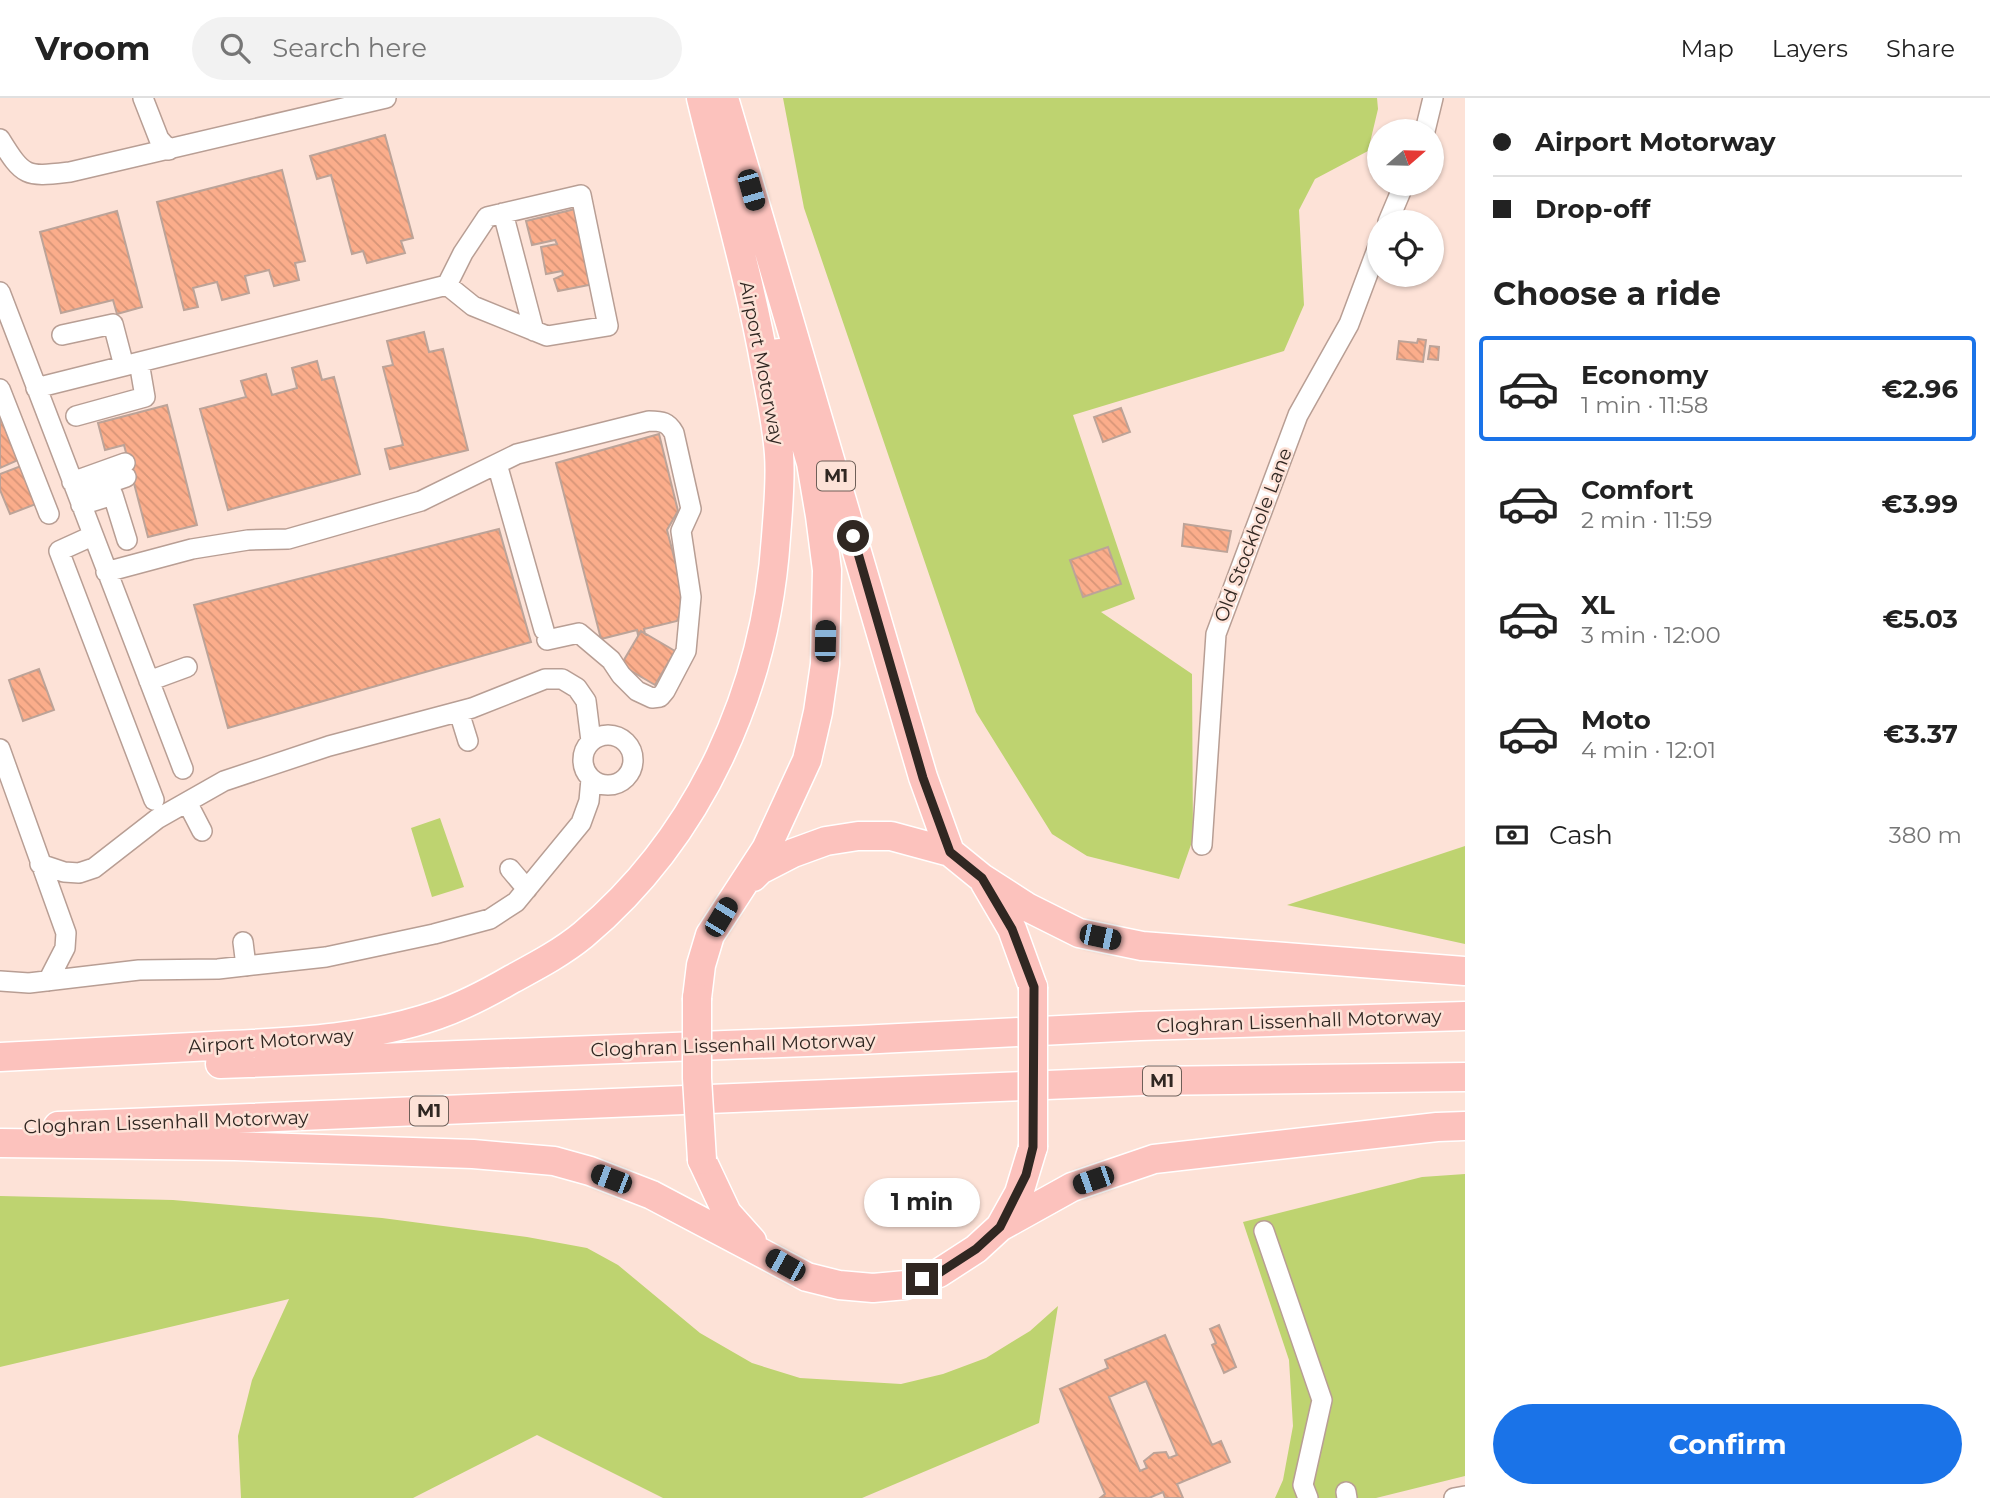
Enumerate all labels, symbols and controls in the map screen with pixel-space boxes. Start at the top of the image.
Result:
search box [192,17,682,80]
text: Vroom [35,28,150,68]
icon: search [216,29,254,67]
text: Search here [272,32,427,64]
text: Map [1680,34,1734,63]
text: Layers [1772,34,1848,63]
text: Share [1886,34,1955,63]
north arrow [1367,119,1444,196]
map controls [1367,119,1444,287]
text: Airport Motorway [1535,126,1776,158]
car [736,167,767,213]
text: Drop-off [1535,193,1650,225]
button: locate [1367,210,1444,287]
text: Choose a ride [1493,274,1721,313]
street label: Airport Motorway [735,279,789,447]
icon: car [1497,357,1560,420]
text: Economy [1581,359,1708,391]
text: €2.96 [1881,373,1958,405]
text: 1 min · 11:58 [1581,391,1709,419]
street label: Old Stockhole Lane [1209,445,1297,625]
road number: M1 [817,462,855,490]
icon: car [1497,472,1560,535]
text: Comfort [1581,474,1693,506]
text: €3.99 [1882,488,1958,520]
text: 2 min · 11:59 [1581,506,1713,534]
route start [837,520,869,552]
icon: car [1497,587,1560,650]
text: XL [1581,589,1615,621]
text: €5.03 [1882,603,1958,635]
car [815,620,836,662]
text: 3 min · 12:00 [1581,621,1721,649]
icon: car [1497,702,1560,765]
text: Moto [1581,704,1651,736]
text: €3.37 [1883,718,1958,750]
text: 4 min · 12:01 [1581,736,1716,764]
icon: cash [1493,816,1531,854]
text: Cash [1549,819,1613,851]
text: 380 m [1889,821,1962,849]
car [702,894,741,940]
car [1078,922,1123,952]
street label: Cloghran Lissenhall Motorway [1156,1005,1443,1037]
street label: Airport Motorway [187,1024,355,1058]
street label: Cloghran Lissenhall Motorway [590,1029,877,1061]
road number: M1 [1143,1066,1181,1096]
road number: M1 [410,1096,448,1126]
street label: Cloghran Lissenhall Motorway [23,1106,310,1138]
car [588,1162,635,1196]
car [1070,1163,1117,1197]
callout: 1 min [864,1178,980,1226]
text: 1 min [891,1188,953,1216]
car [762,1246,809,1284]
route end [906,1263,938,1295]
button: Confirm [1493,1404,1962,1484]

